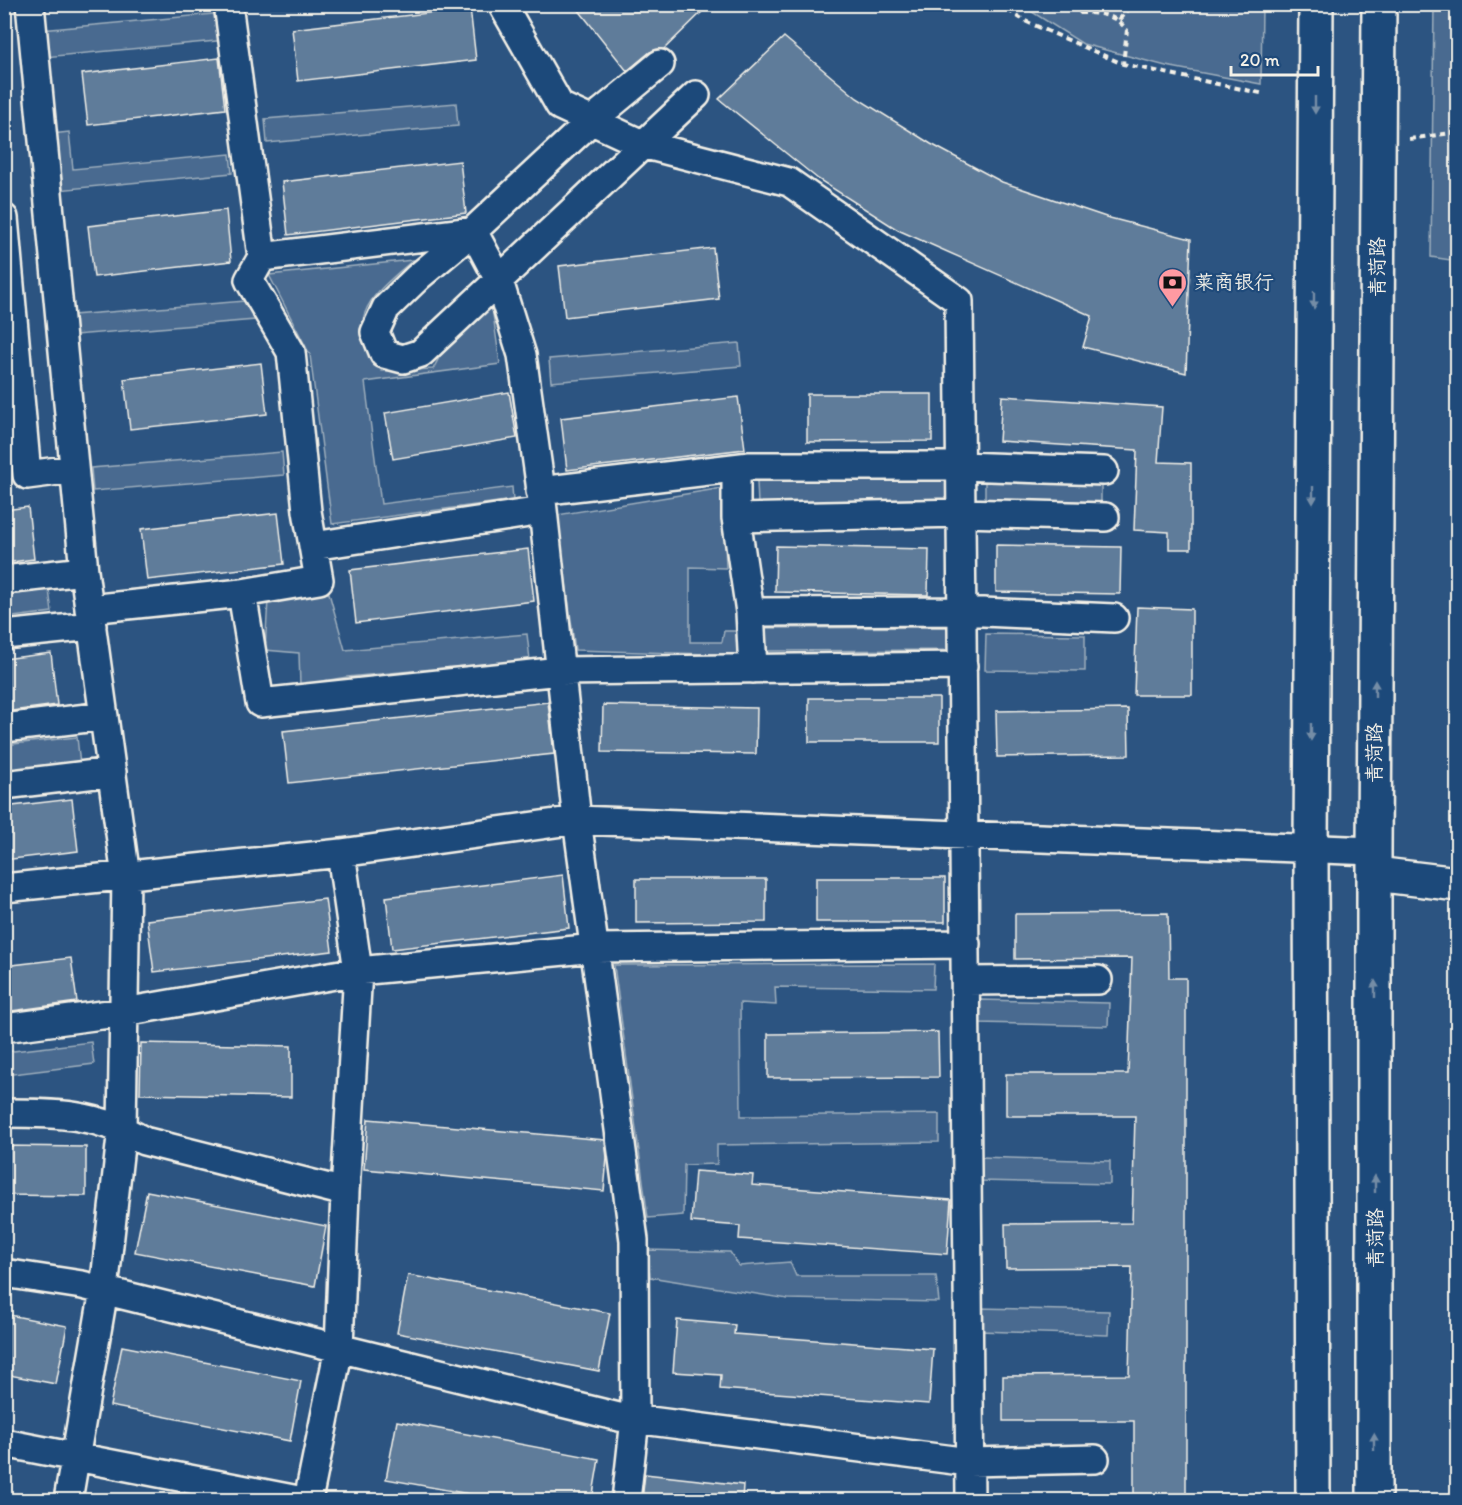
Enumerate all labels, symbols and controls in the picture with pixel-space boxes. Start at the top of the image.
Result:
scale bar [1231,39,1318,77]
text: 20 m [1240,49,1280,71]
one-way arrow [1310,95,1320,114]
street label: 青菏路 [1365,236,1389,297]
bank icon: 莱商银行 [1157,266,1189,308]
place label: 莱商银行 [1194,270,1274,294]
one-way arrow [1309,290,1319,309]
one-way arrow [1308,485,1318,504]
one-way arrow [1370,680,1380,699]
one-way arrow [1306,722,1316,741]
street label: 青菏路 [1362,722,1386,783]
one-way arrow [1370,980,1380,999]
one-way arrow [1370,1175,1380,1194]
street label: 青菏路 [1363,1207,1387,1268]
one-way arrow [1369,1433,1379,1452]

